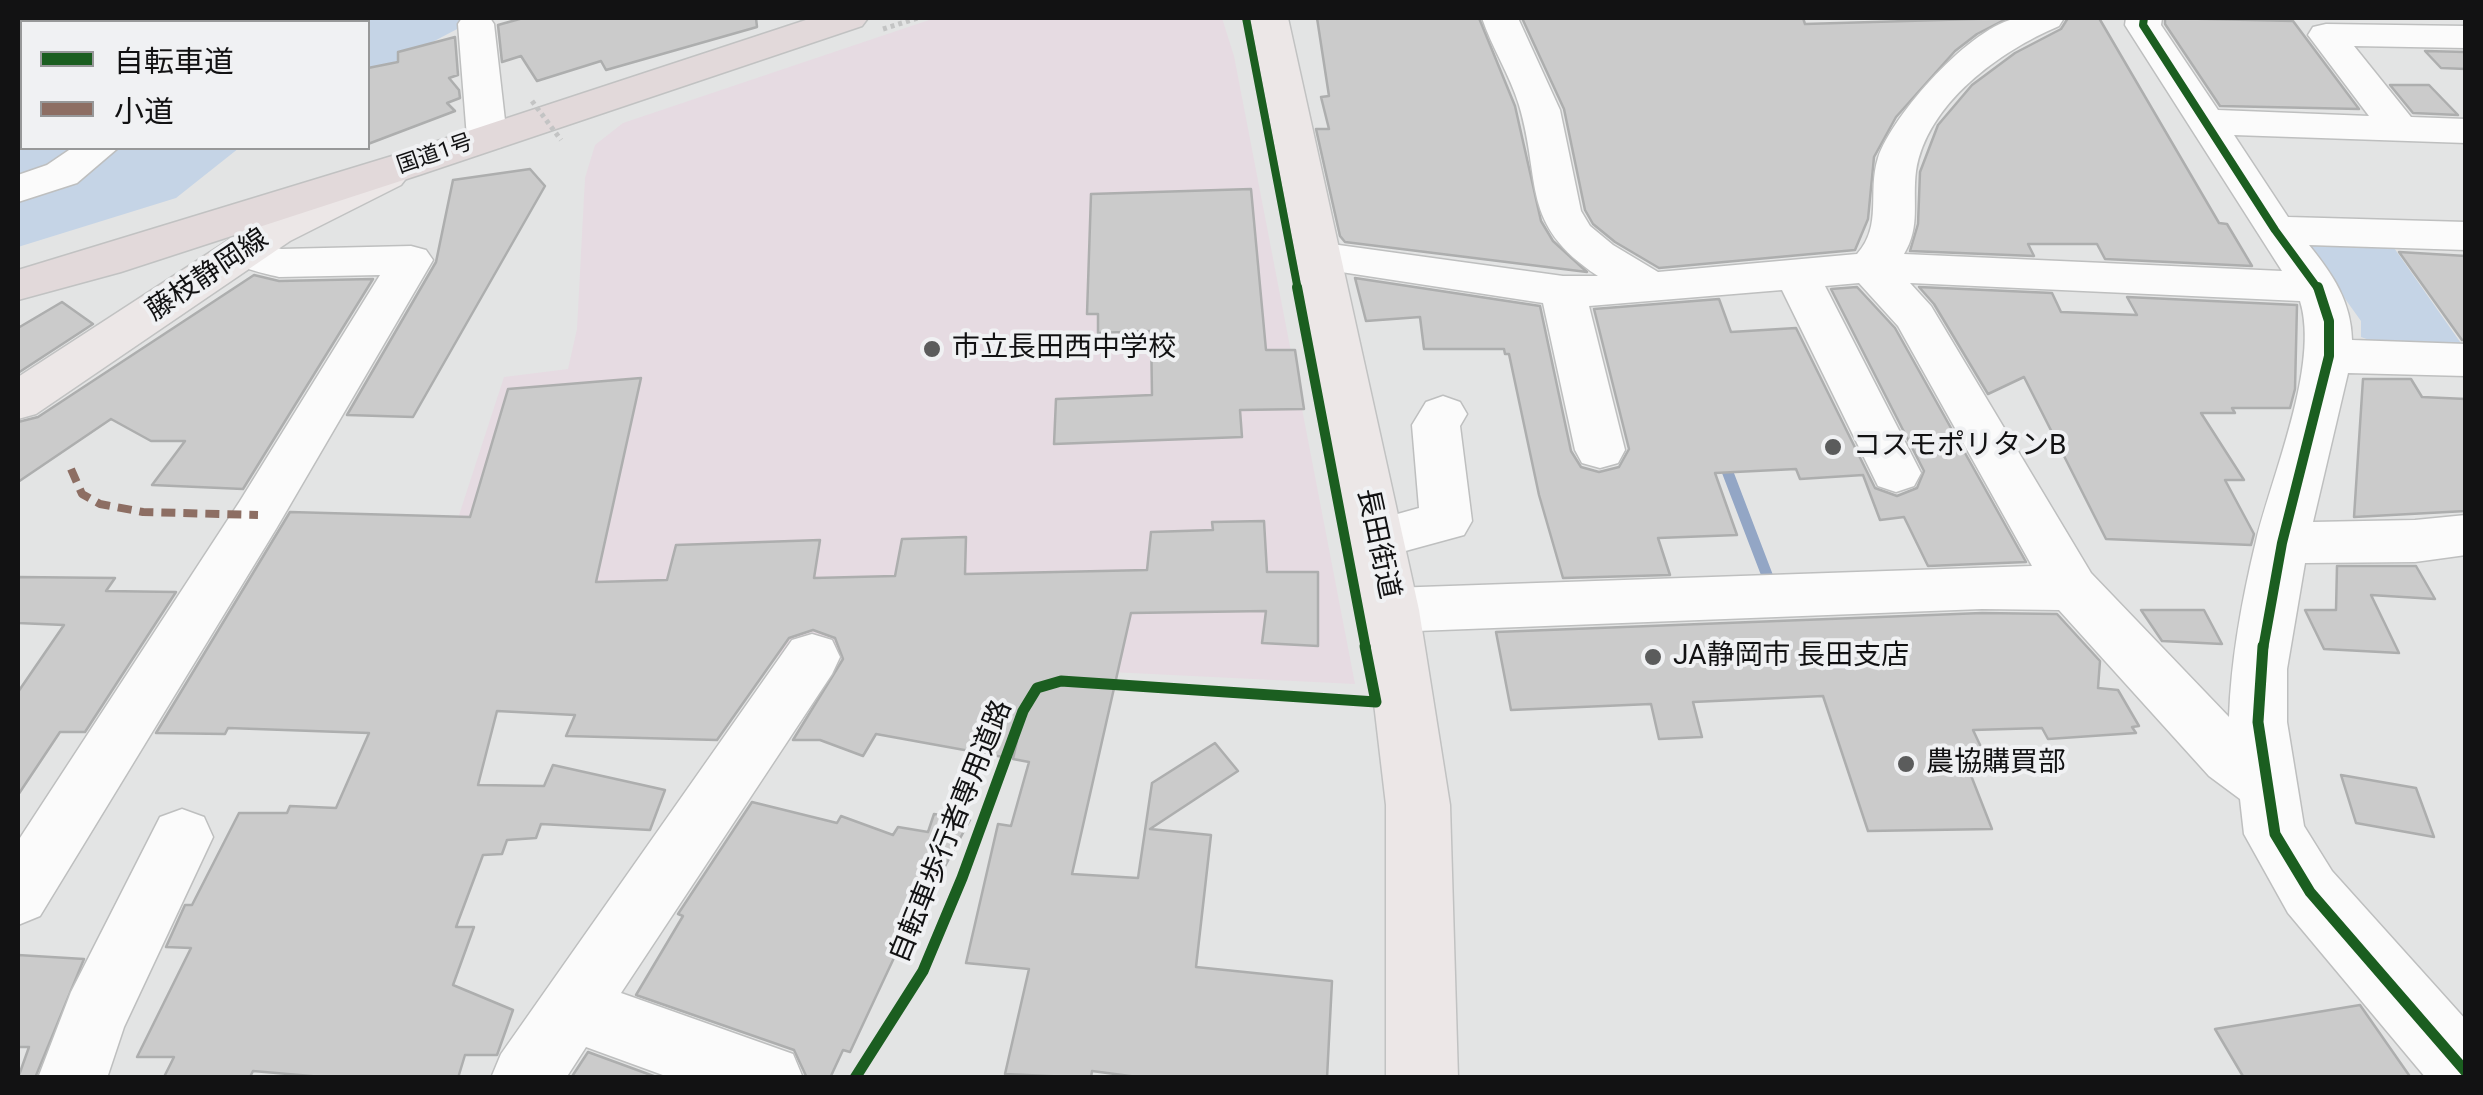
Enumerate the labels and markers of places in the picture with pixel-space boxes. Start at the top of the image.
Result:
place label: 市立長田西中学校 [952,332,1176,366]
marker: 市立長田西中学校 [921,338,943,360]
place label: コスモポリタンB [1853,430,2066,464]
marker: コスモポリタンB [1822,436,1844,458]
place label: JA静岡市 長田支店 [1673,640,1909,674]
marker: JA静岡市 長田支店 [1642,646,1664,668]
place label: 農協購買部 [1926,747,2066,781]
marker: 農協購買部 [1895,753,1917,775]

